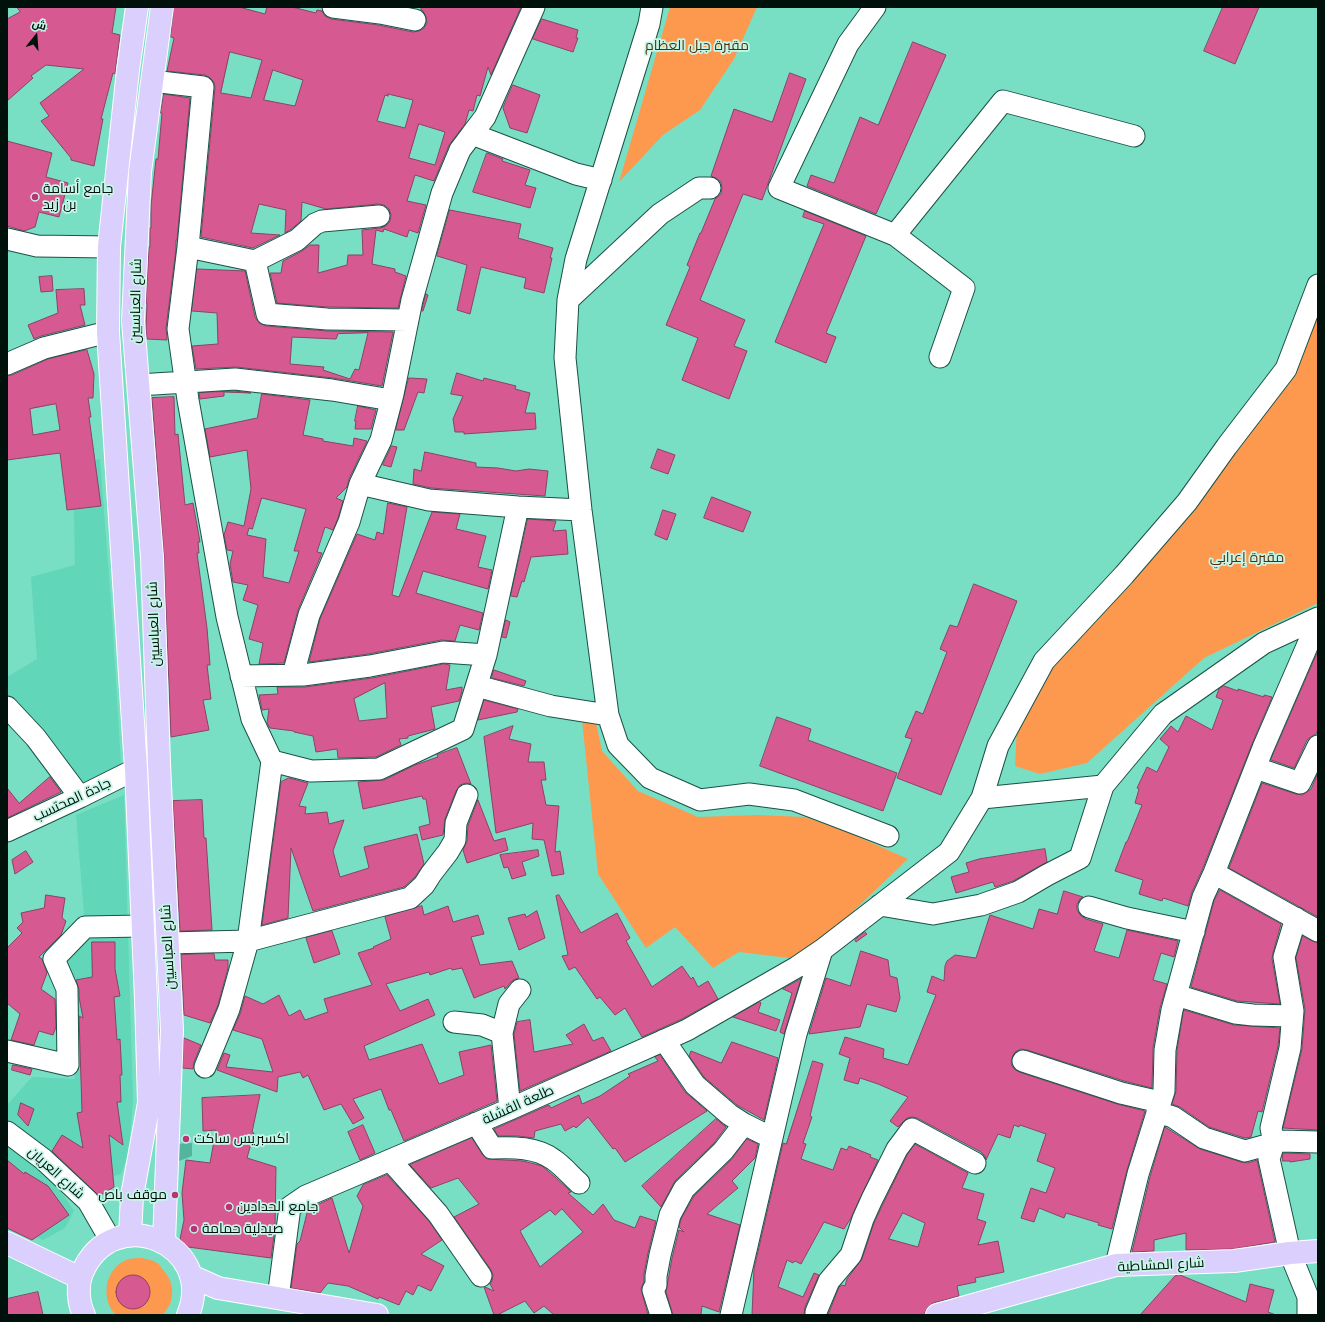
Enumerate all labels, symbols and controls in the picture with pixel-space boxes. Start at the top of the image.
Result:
north arrow [16,16,56,56]
text: ش [31,16,48,33]
park label: مقبرة جبل العظام [645,38,749,54]
place label: جامع أسامة بن زيد [43,181,113,214]
marker: جامع أسامة بن زيد [30,192,40,202]
street label: شارع العباسيين [127,258,145,344]
park label: مقبرة إعرابي [1210,550,1284,566]
street label: شارع العباسيين [144,581,164,667]
street label: جادة المحتسب [30,775,114,825]
street label: شارع العباسيين [157,904,179,990]
street label: طلعة القشلة [480,1082,556,1128]
place label: اكسبريس ساكت [194,1131,289,1147]
marker: اكسبريس ساكت [181,1134,191,1144]
street label: شارع العريان [24,1143,88,1203]
place label: موقف باص [98,1187,167,1203]
marker: موقف باص [170,1190,180,1200]
place label: جامع الحدادين [237,1199,318,1215]
marker: جامع الحدادين [224,1202,234,1212]
place label: صيدلية حمامة [202,1221,284,1237]
marker: صيدلية حمامة [189,1224,199,1234]
street label: شارع المشاطية [1117,1254,1205,1276]

